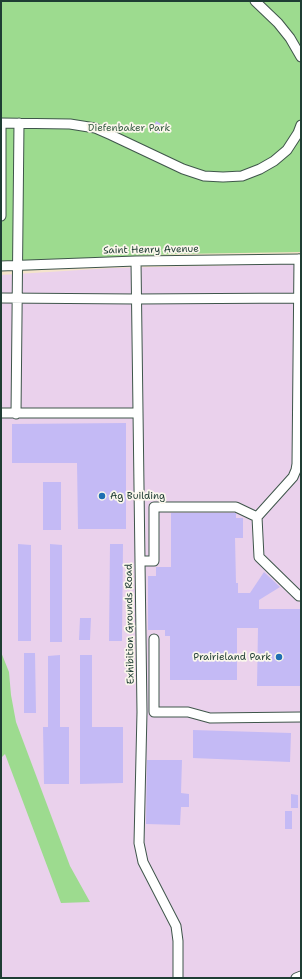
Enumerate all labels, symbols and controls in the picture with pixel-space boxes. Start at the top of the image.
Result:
park label: Diefenbaker Park [88,122,170,134]
street label: Saint Henry Avenue [103,243,199,257]
place label: Ag Building [110,490,165,502]
marker: Ag Building [97,491,107,501]
street label: Exhibition Grounds Road [123,564,137,684]
place label: Prairieland Park [193,651,271,663]
marker: Prairieland Park [274,652,284,662]

